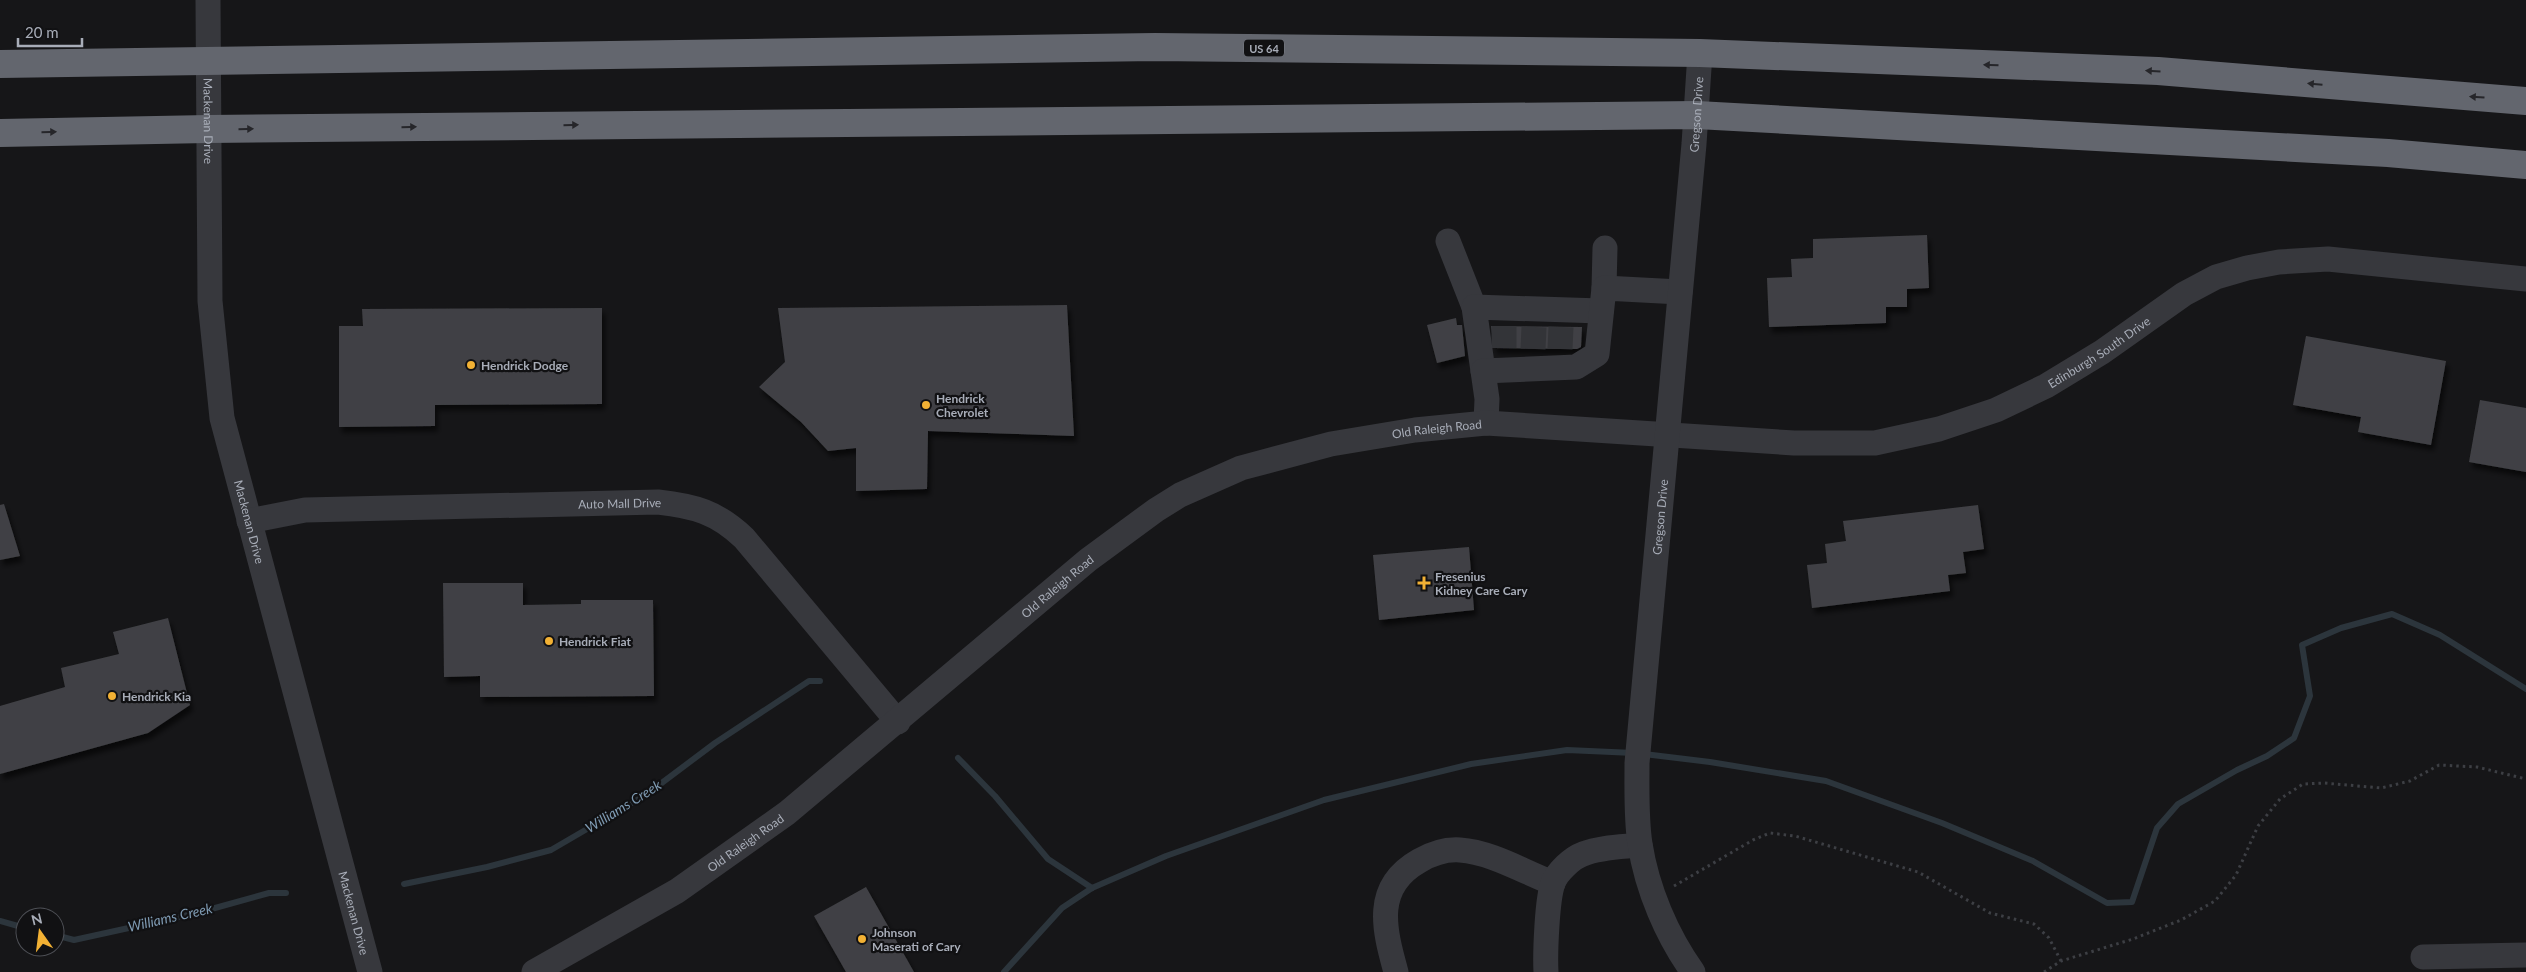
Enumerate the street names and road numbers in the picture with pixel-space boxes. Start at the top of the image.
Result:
road number: US 64 [1244,40,1284,56]
street label: Gregson Drive [1686,76,1706,153]
street label: Mackenan Drive [201,78,217,164]
street label: Edinburgh South Drive [2045,313,2153,391]
street label: Old Raleigh Road [1391,416,1482,441]
street label: Mackenan Drive [231,478,268,565]
street label: Gregson Drive [1649,478,1671,555]
street label: Auto Mall Drive [578,494,662,511]
street label: Old Raleigh Road [1018,551,1096,621]
street label: Old Raleigh Road [704,810,786,875]
street label: Mackenan Drive [336,870,373,956]

